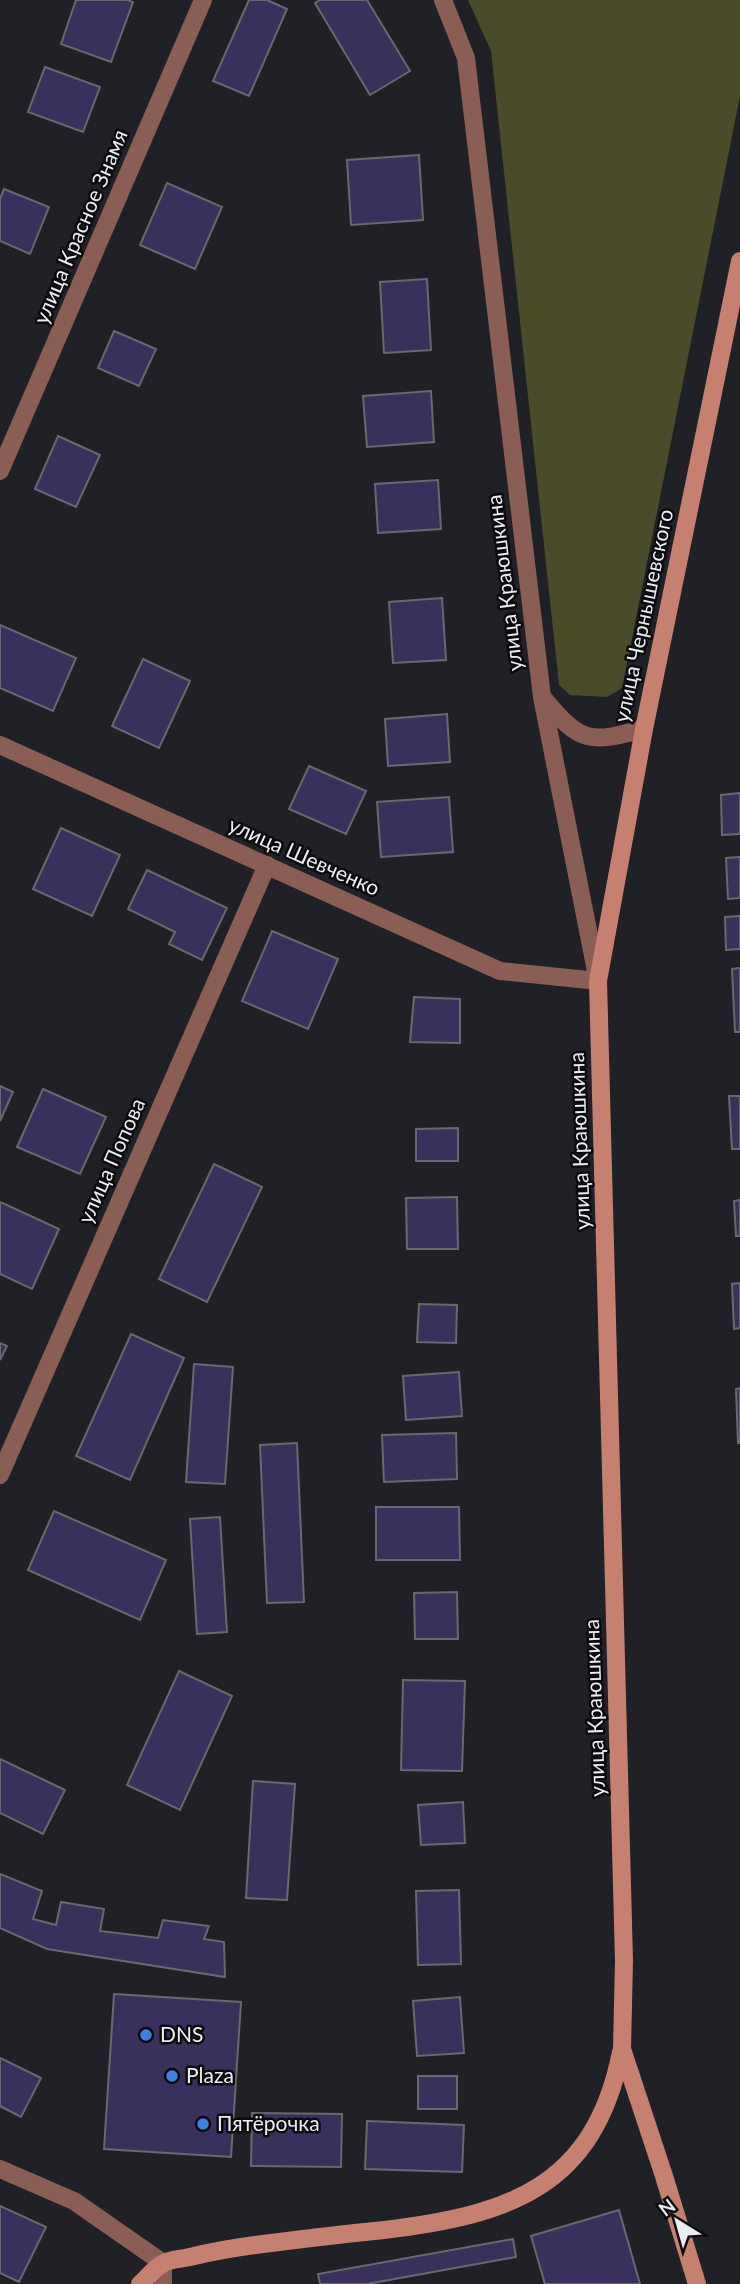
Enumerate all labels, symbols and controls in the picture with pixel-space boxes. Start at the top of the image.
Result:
street label: улица Красное Знамя [27,126,132,327]
street label: улица Краюшкина [480,493,527,673]
street label: улица Чернышевского [608,507,677,725]
street label: улица Шевченко [225,811,384,900]
street label: улица Краюшкина [563,1052,594,1230]
street label: улица Попова [72,1094,149,1227]
street label: улица Краюшкина [578,1619,609,1797]
place label: DNS [160,2021,203,2046]
marker: DNS [138,2027,154,2043]
place label: Plaza [186,2062,234,2087]
marker: Plaza [164,2068,180,2084]
place label: Пятёрочка [217,2110,320,2135]
marker: Пятёрочка [195,2116,211,2132]
north arrow [642,2186,712,2256]
text: N [654,2193,679,2221]

